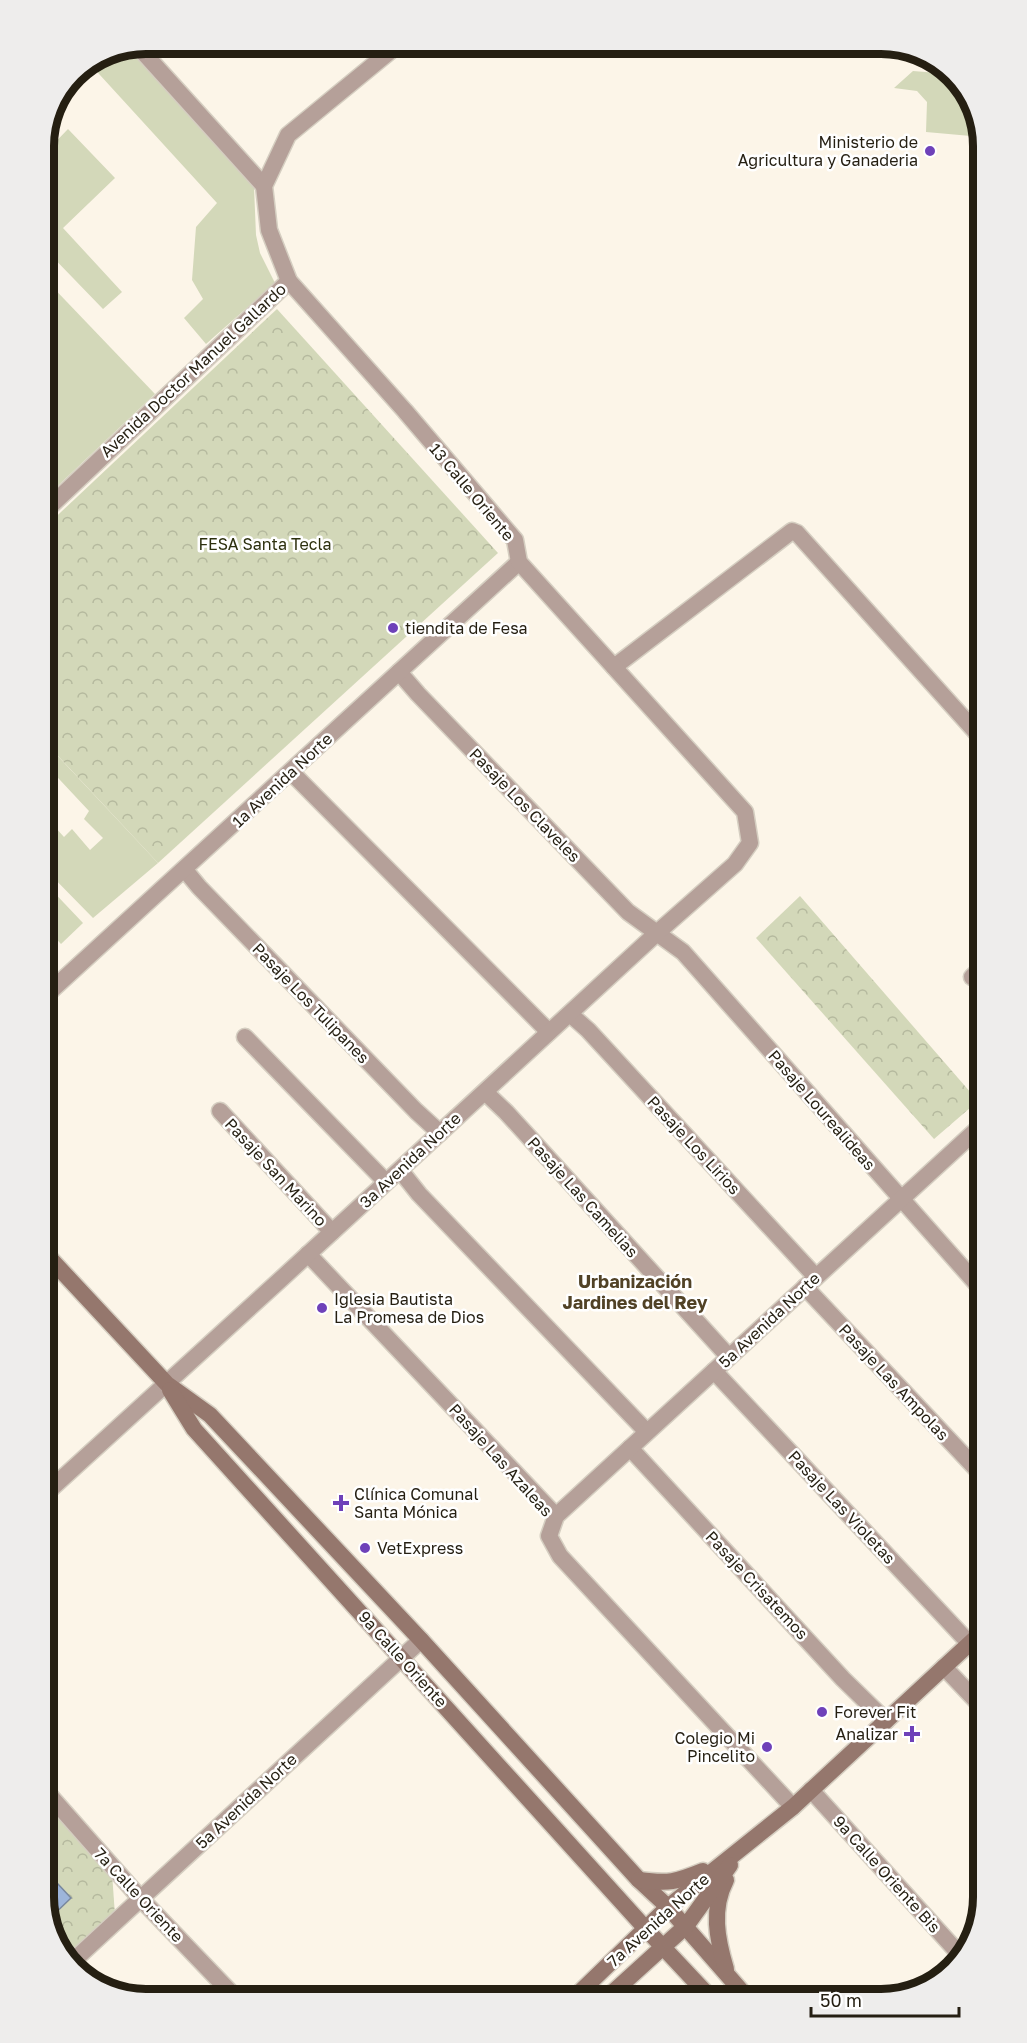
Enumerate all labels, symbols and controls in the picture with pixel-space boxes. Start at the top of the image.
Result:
place label: Ministerio de Agricultura y Ganaderia [738,132,918,170]
marker: Ministerio de Agricultura y Ganaderia [923,144,937,158]
street label: Avenida Doctor Manuel Gallardo [96,279,290,461]
street label: 13 Calle Oriente [425,439,519,545]
park label: FESA Santa Tecla [198,534,332,554]
place label: tiendita de Fesa [405,618,528,638]
marker: tiendita de Fesa [386,621,400,635]
street label: 1a Avenida Norte [228,729,336,831]
street label: Pasaje Los Claveles [465,744,585,866]
street label: Pasaje Los Tulipanes [248,939,374,1067]
street label: Pasaje Lourealideas [764,1046,880,1174]
street label: Pasaje Los Lirios [643,1092,745,1198]
street label: 3a Avenida Norte [355,1108,465,1212]
street label: Pasaje San Marino [221,1114,331,1230]
street label: Pasaje Las Camelias [524,1133,642,1261]
street label: 5a Avenida Norte [714,1268,824,1372]
district label: Urbanización Jardines del Rey [562,1270,708,1313]
place label: Iglesia Bautista La Promesa de Dios [334,1289,484,1327]
marker: Iglesia Bautista La Promesa de Dios [315,1301,329,1315]
street label: Pasaje Las Ampolas [835,1320,953,1444]
street label: Pasaje Las Azaleas [445,1399,557,1521]
street label: Pasaje Las Violetas [784,1446,900,1568]
place label: Clínica Comunal Santa Mónica [354,1484,479,1522]
marker: Clínica Comunal Santa Mónica [332,1494,350,1512]
street label: Pasaje Crisatemos [702,1527,812,1643]
place label: VetExpress [377,1538,463,1558]
marker: VetExpress [358,1541,372,1555]
street label: 9a Calle Oriente [354,1607,452,1711]
place label: Forever Fit [834,1702,916,1722]
marker: Forever Fit [815,1705,829,1719]
place label: Analizar [836,1724,898,1744]
marker: Analizar [903,1725,921,1743]
place label: Colegio Mi Pincelito [675,1728,755,1766]
marker: Colegio Mi Pincelito [760,1740,774,1754]
street label: 5a Avenida Norte [191,1749,301,1853]
street label: 9a Calle Oriente Bis [829,1811,945,1937]
street label: 7a Calle Oriente [90,1844,188,1946]
street label: 7a Avenida Norte [603,1869,713,1971]
scale bar [811,1980,960,2018]
text: 50 m [820,1989,862,2011]

